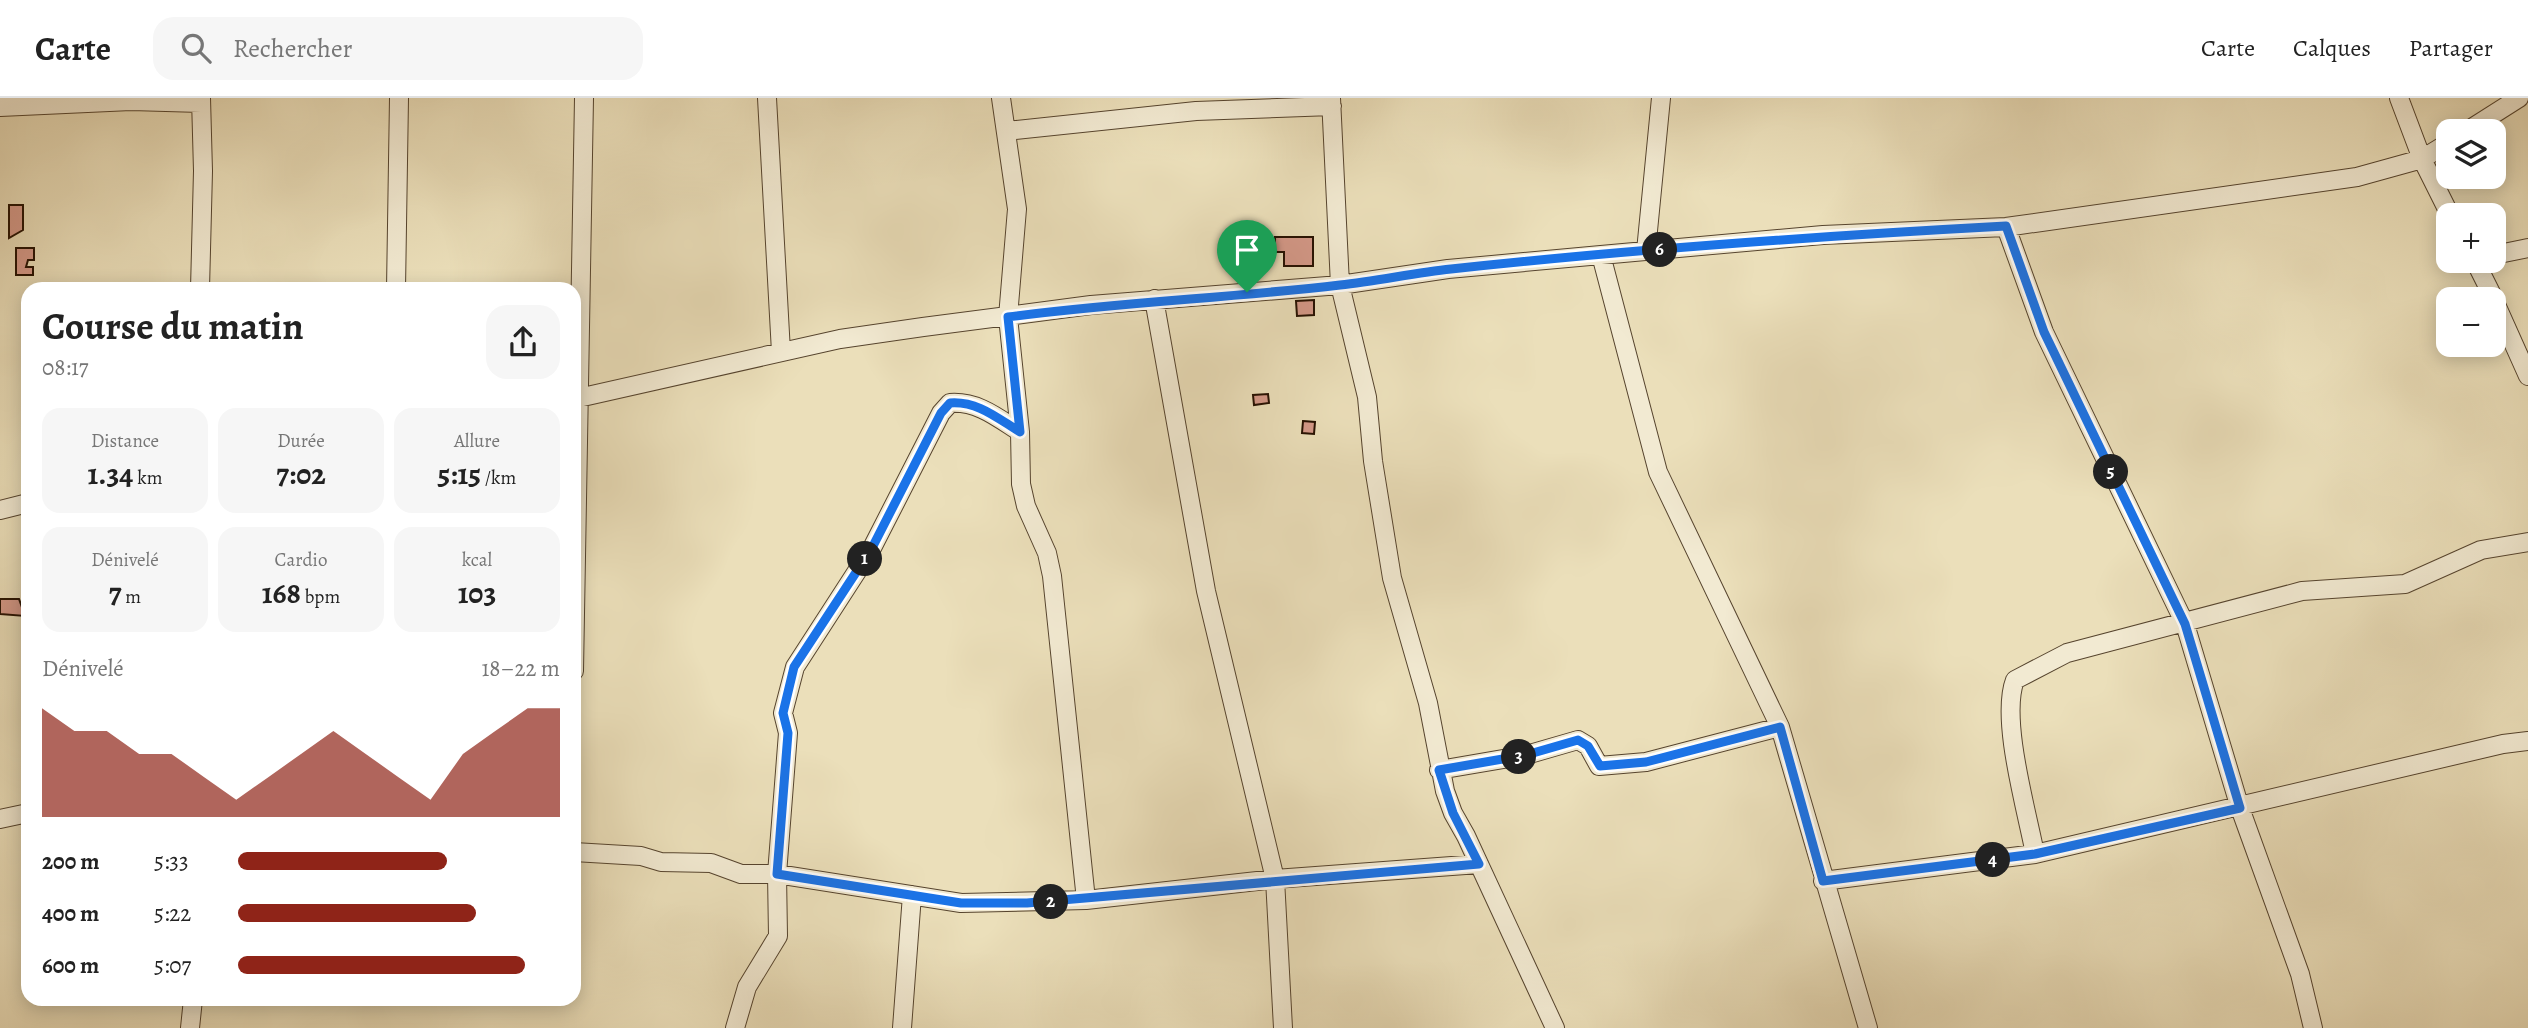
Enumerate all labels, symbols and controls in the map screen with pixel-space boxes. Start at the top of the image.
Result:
search box [153,17,643,80]
text: Carte [35,26,111,71]
icon: search [177,29,215,67]
text: Rechercher [233,31,353,66]
text: Carte [2201,32,2255,64]
text: Calques [2293,32,2371,64]
text: Partager [2409,32,2493,64]
map controls [2436,119,2506,357]
button: layers [2436,119,2506,189]
button: + [2436,203,2506,273]
pin [1217,220,1277,292]
icon: arrive [1228,231,1266,269]
pin: 6 [1642,232,1678,268]
text: 6 [1655,236,1664,262]
button: − [2436,287,2506,357]
text: Course du matin [42,300,304,352]
button: share [486,305,560,379]
text: 08:17 [42,352,88,383]
text: Distance [91,428,159,454]
text: Durée [277,428,325,454]
text: Allure [454,428,500,454]
text: 1.34 [87,454,133,494]
text: 7:02 [276,454,326,494]
text: 5:15 [438,454,481,494]
pin: 5 [2094,454,2128,490]
text: 5 [2106,458,2115,484]
text: km [133,465,163,491]
text: /km [481,465,516,491]
pin: 1 [848,542,882,576]
text: 1 [861,545,868,571]
text: Dénivelé [91,547,159,573]
text: Cardio [275,547,327,573]
text: kcal [462,547,492,573]
text: 7 [109,573,122,613]
text: 168 [262,573,301,613]
text: 103 [458,573,496,613]
text: m [122,584,141,610]
text: bpm [301,584,340,610]
text: Dénivelé [42,653,124,684]
text: 18–22 m [481,653,560,684]
pin: 3 [1502,740,1536,774]
text: 3 [1514,743,1523,769]
pin: 4 [1976,842,2010,878]
text: 200 m [42,846,100,877]
text: 5:33 [154,846,189,877]
text: 4 [1988,846,1997,872]
pin: 2 [1034,884,1068,920]
text: 2 [1046,888,1055,914]
text: 400 m [42,898,99,929]
text: 5:22 [154,898,191,929]
text: 600 m [42,950,99,981]
text: 5:07 [154,950,191,981]

